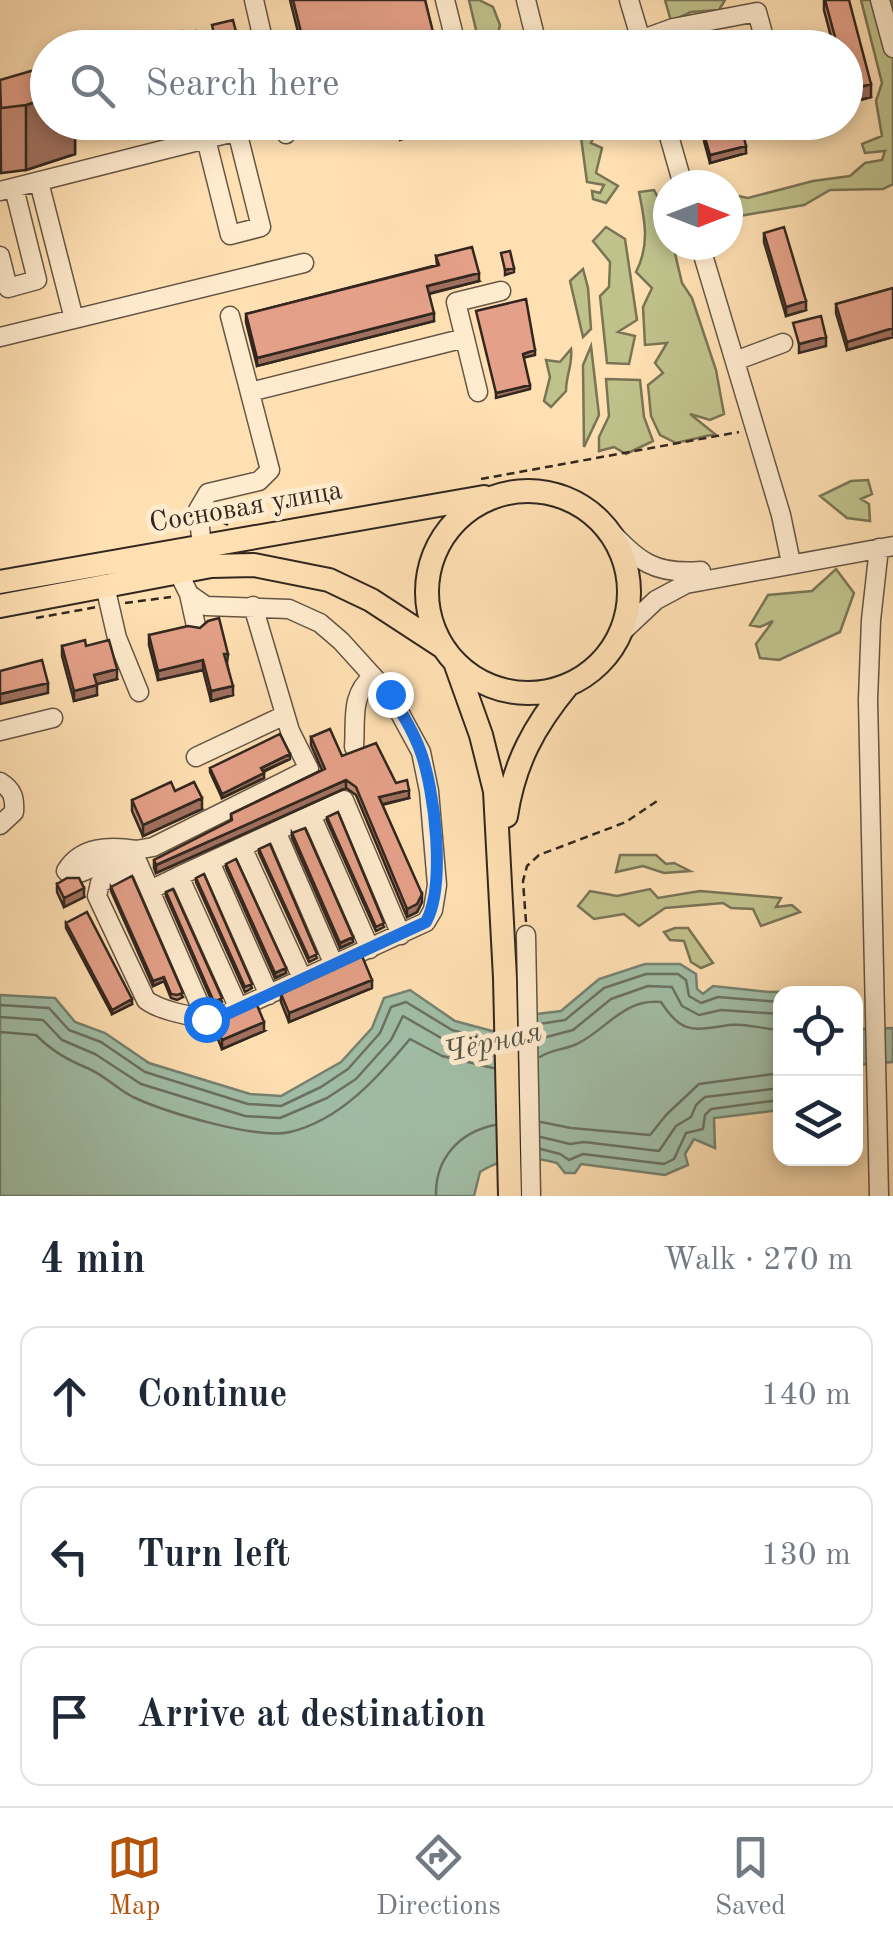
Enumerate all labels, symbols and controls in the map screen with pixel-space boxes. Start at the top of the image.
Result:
search box [30,30,863,140]
icon: search [65,58,120,113]
text: Search here [145,66,340,104]
north arrow [653,170,743,260]
street label: Сосновая улица [147,477,345,539]
route end [368,672,414,718]
map controls [773,986,863,1166]
button: locate [773,986,863,1076]
route start [184,997,230,1043]
water label: Чёрная [441,1017,545,1069]
button: layers [773,1076,863,1166]
text: 4 min [40,1240,146,1282]
text: Walk · 270 m [663,1245,853,1277]
icon: ahead [42,1369,97,1424]
text: Continue [137,1377,287,1415]
text: 140 m [761,1380,851,1412]
icon: left [42,1529,97,1584]
text: Turn left [137,1537,290,1575]
text: 130 m [761,1540,851,1572]
icon: arrive [42,1689,97,1744]
text: Arrive at destination [137,1697,486,1735]
tab: Map [107,1830,162,1925]
tab: Directions [376,1830,501,1925]
tab: Saved [715,1830,786,1925]

